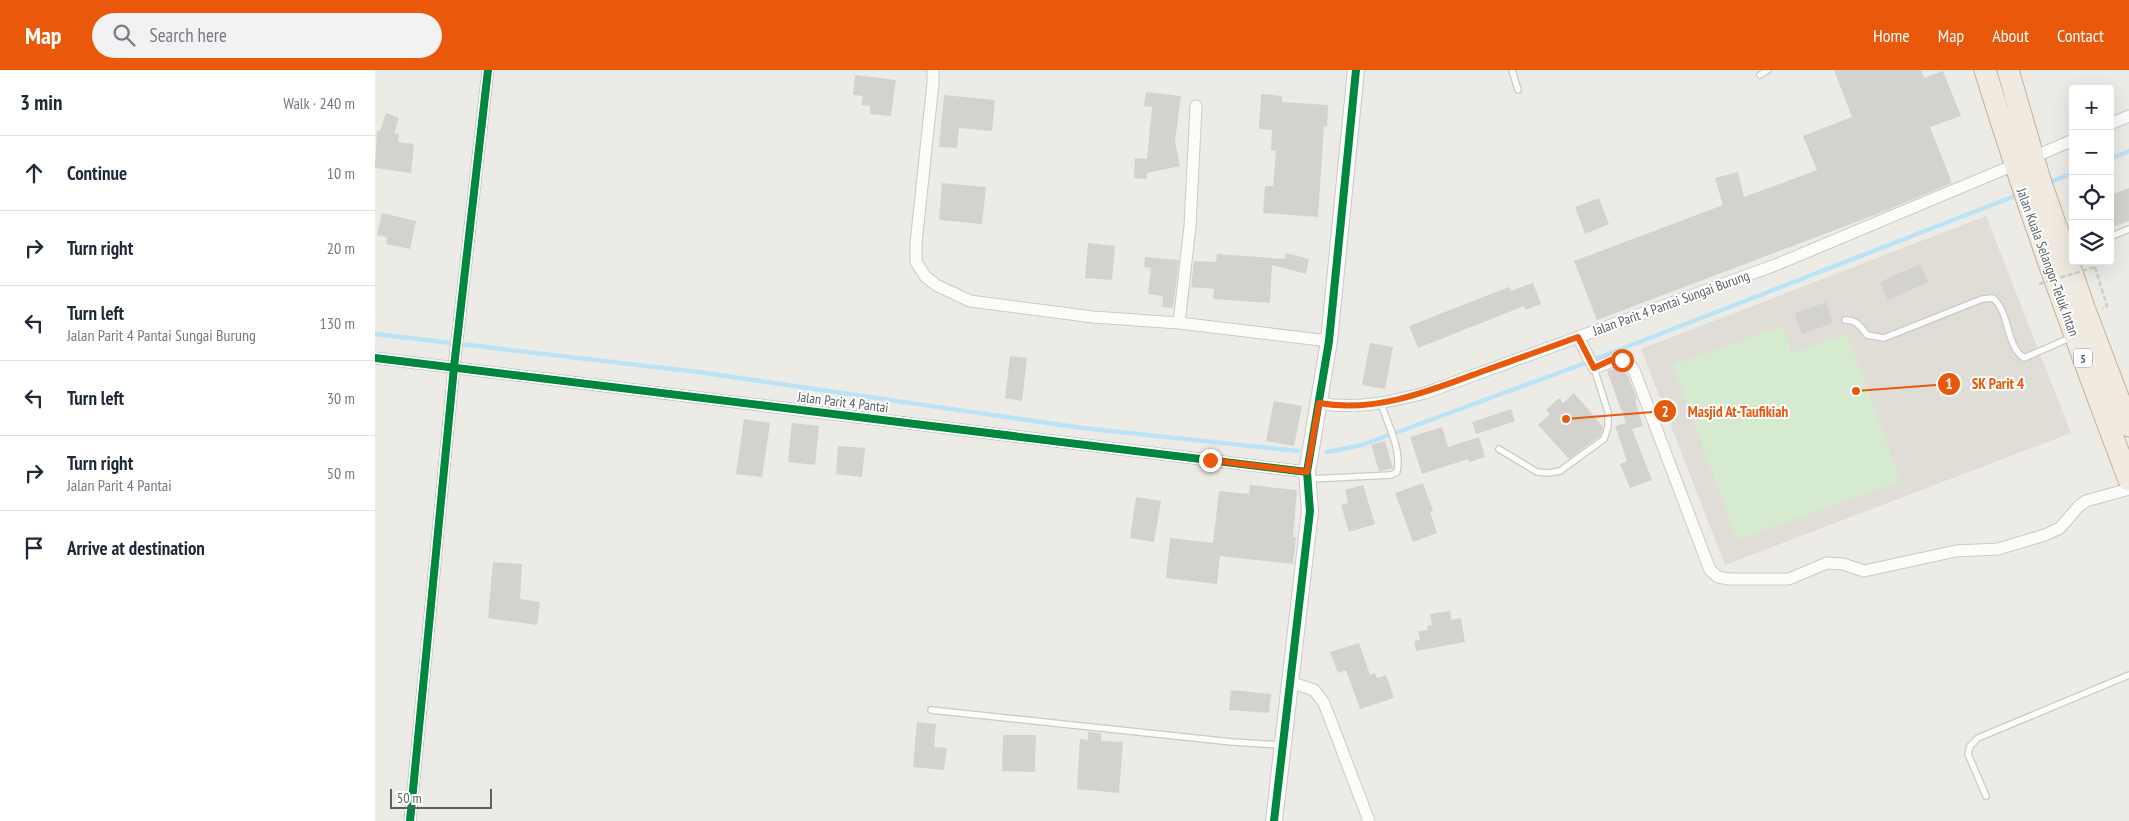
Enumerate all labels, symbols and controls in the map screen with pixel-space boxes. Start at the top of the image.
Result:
search box [92,13,442,58]
text: Map [25,20,62,51]
icon: search [110,21,138,49]
text: Search here [150,23,227,47]
text: Home [1873,24,1910,47]
text: Map [1938,24,1964,47]
text: About [1992,24,2029,47]
text: Contact [2057,24,2104,47]
map controls [2069,85,2114,265]
button: + [2069,85,2114,130]
text: 3 min [20,89,62,116]
text: Walk · 240 m [283,93,355,113]
button: − [2069,130,2114,175]
icon: ahead [20,159,48,187]
text: Continue [67,161,127,185]
text: 10 m [327,163,355,183]
button: locate [2069,175,2114,220]
street label: Jalan Kuala Selangor-Teluk Intan [2012,184,2083,339]
button: layers [2069,220,2114,265]
icon: right [20,234,48,262]
text: Turn right [67,236,133,260]
text: 20 m [327,238,355,258]
street label: Jalan Parit 4 Pantai Sungai Burung [1589,266,1752,340]
text: Turn left [67,301,124,325]
icon: left [20,309,48,337]
text: 130 m [320,313,355,333]
text: Jalan Parit 4 Pantai Sungai Burung [67,325,256,345]
road number: 5 [2074,348,2092,368]
route start [1611,349,1634,372]
callout: SK Parit 4 [1937,369,2035,399]
text: 1 [1945,374,1953,393]
text: SK Parit 4 [1972,374,2024,393]
icon: left [20,384,48,412]
text: Turn left [67,386,124,410]
street label: Jalan Parit 4 Pantai [795,387,890,417]
text: 30 m [327,388,355,408]
callout: Masjid At-Taufikiah [1652,396,1798,426]
text: 2 [1661,402,1669,421]
text: Masjid At-Taufikiah [1688,402,1788,421]
route end [1199,449,1222,472]
text: Turn right [67,451,133,475]
icon: right [20,459,48,487]
text: 50 m [327,463,355,483]
text: Jalan Parit 4 Pantai [67,475,172,495]
icon: arrive [20,534,48,562]
text: Arrive at destination [67,536,205,560]
scale bar [390,786,493,809]
text: 50 m [397,789,422,807]

